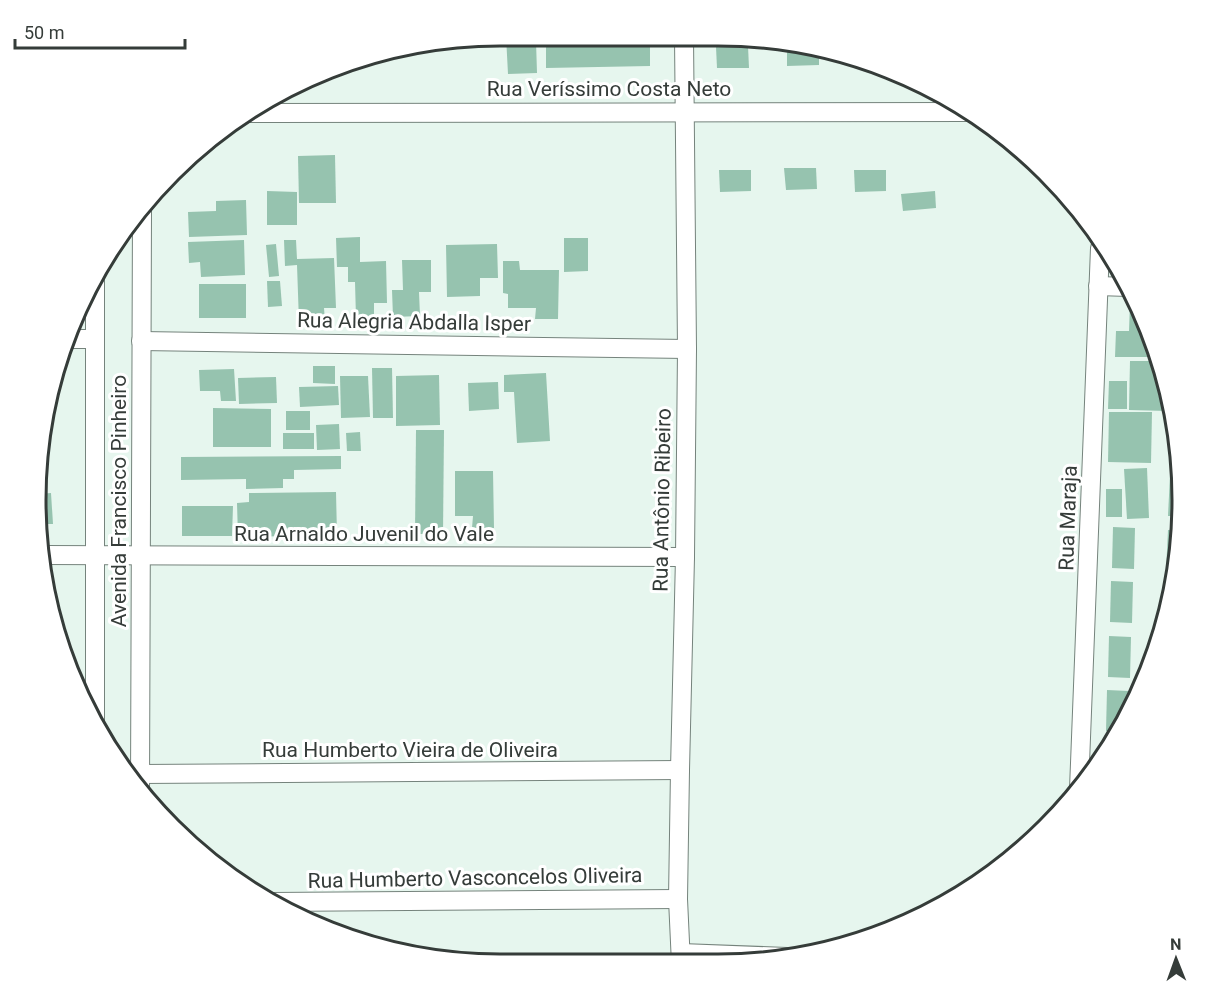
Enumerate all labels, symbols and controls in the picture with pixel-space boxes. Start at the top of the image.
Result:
scale bar [15,12,184,50]
text: 50 m [24,22,64,43]
street label: Rua Veríssimo Costa Neto [487,77,731,101]
street label: Rua Alegria Abdalla Isper [297,308,531,336]
street label: Avenida Francisco Pinheiro [107,375,131,627]
street label: Rua Antônio Ribeiro [648,408,676,592]
street label: Rua Maraja [1054,465,1082,571]
street label: Rua Arnaldo Juvenil do Vale [234,522,494,546]
street label: Rua Humberto Vieira de Oliveira [262,738,558,762]
street label: Rua Humberto Vasconcelos Oliveira [308,863,642,893]
north arrow [1146,929,1206,989]
text: N [1170,935,1182,954]

